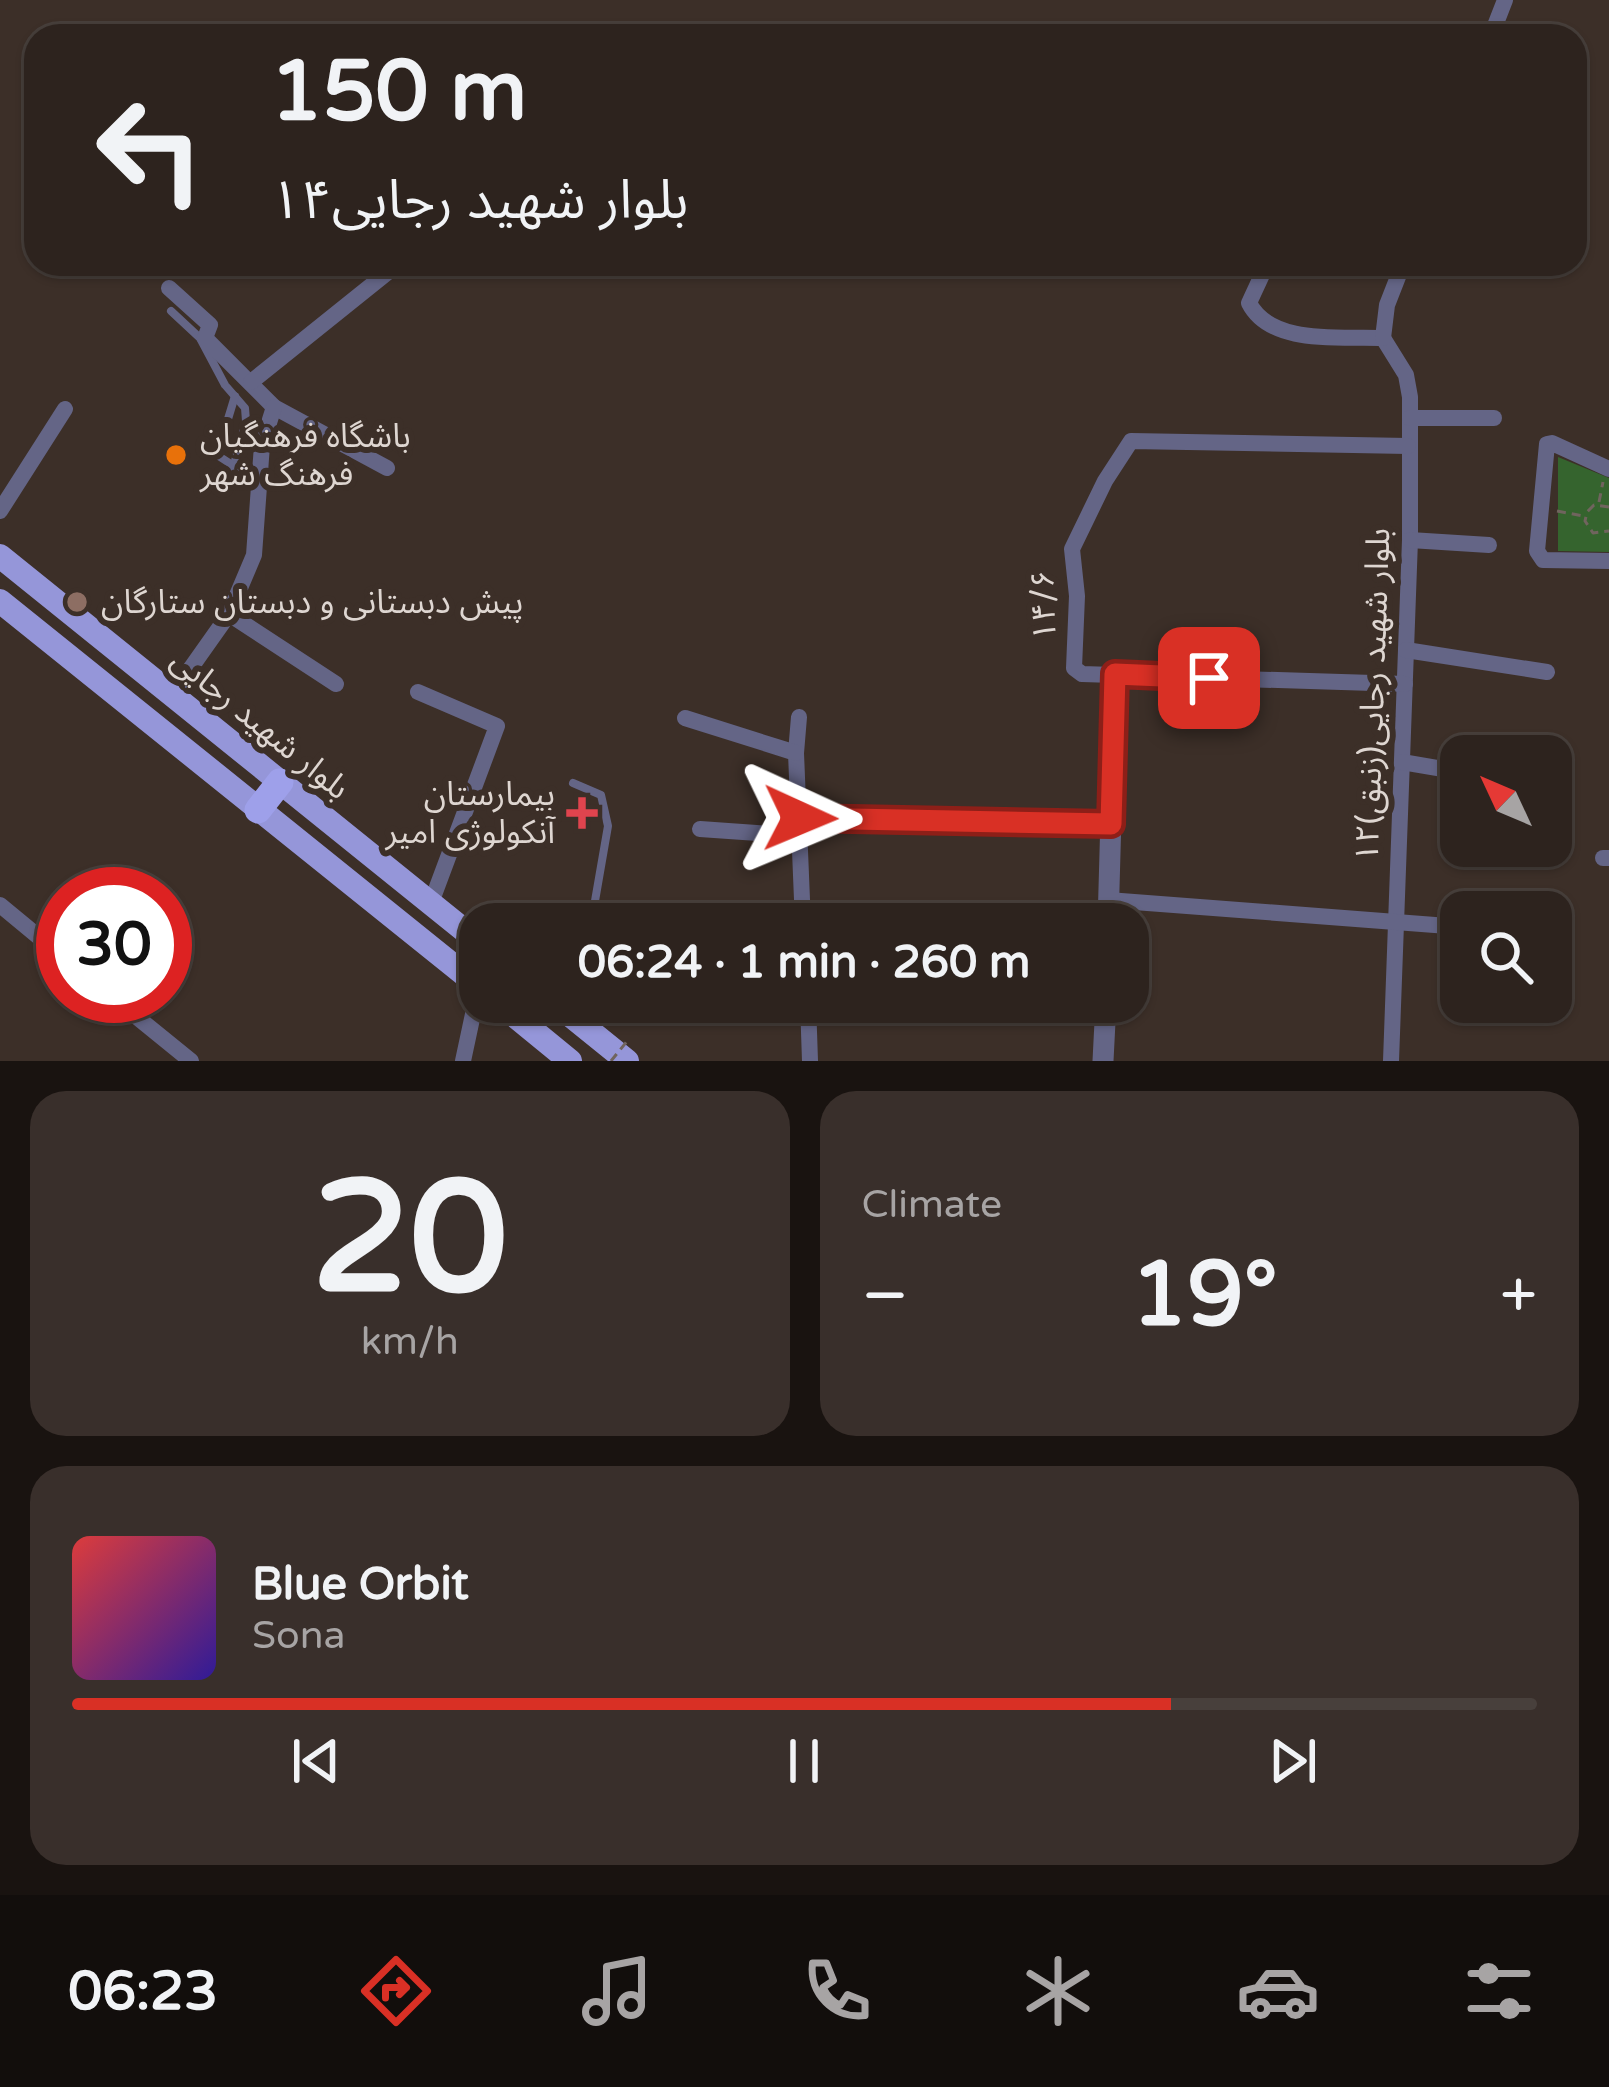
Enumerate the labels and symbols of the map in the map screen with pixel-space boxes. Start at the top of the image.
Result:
place label: باشگاه فرهنگیان فرهنگ شهر [199,417,411,494]
marker: باشگاه فرهنگیان فرهنگ شهر [163,442,189,468]
street label: ۱۲بلوار شهید رجایی(زنبق) [1348,527,1398,863]
street label: ۱۴/۶ [1023,569,1065,641]
place label: پیش دبستانی و دبستان ستارگان [101,583,523,623]
marker: پیش دبستانی و دبستان ستارگان [64,589,90,615]
pin [1158,627,1260,729]
street label: بلوار شهید رجایی [163,640,357,808]
north arrow [1440,735,1572,867]
position arrow [737,755,863,881]
place label: بیمارستان آنکولوژی امیر [385,775,556,852]
marker: بیمارستان آنکولوژی امیر [566,797,598,829]
speed limit sign: 30 [36,867,192,1023]

